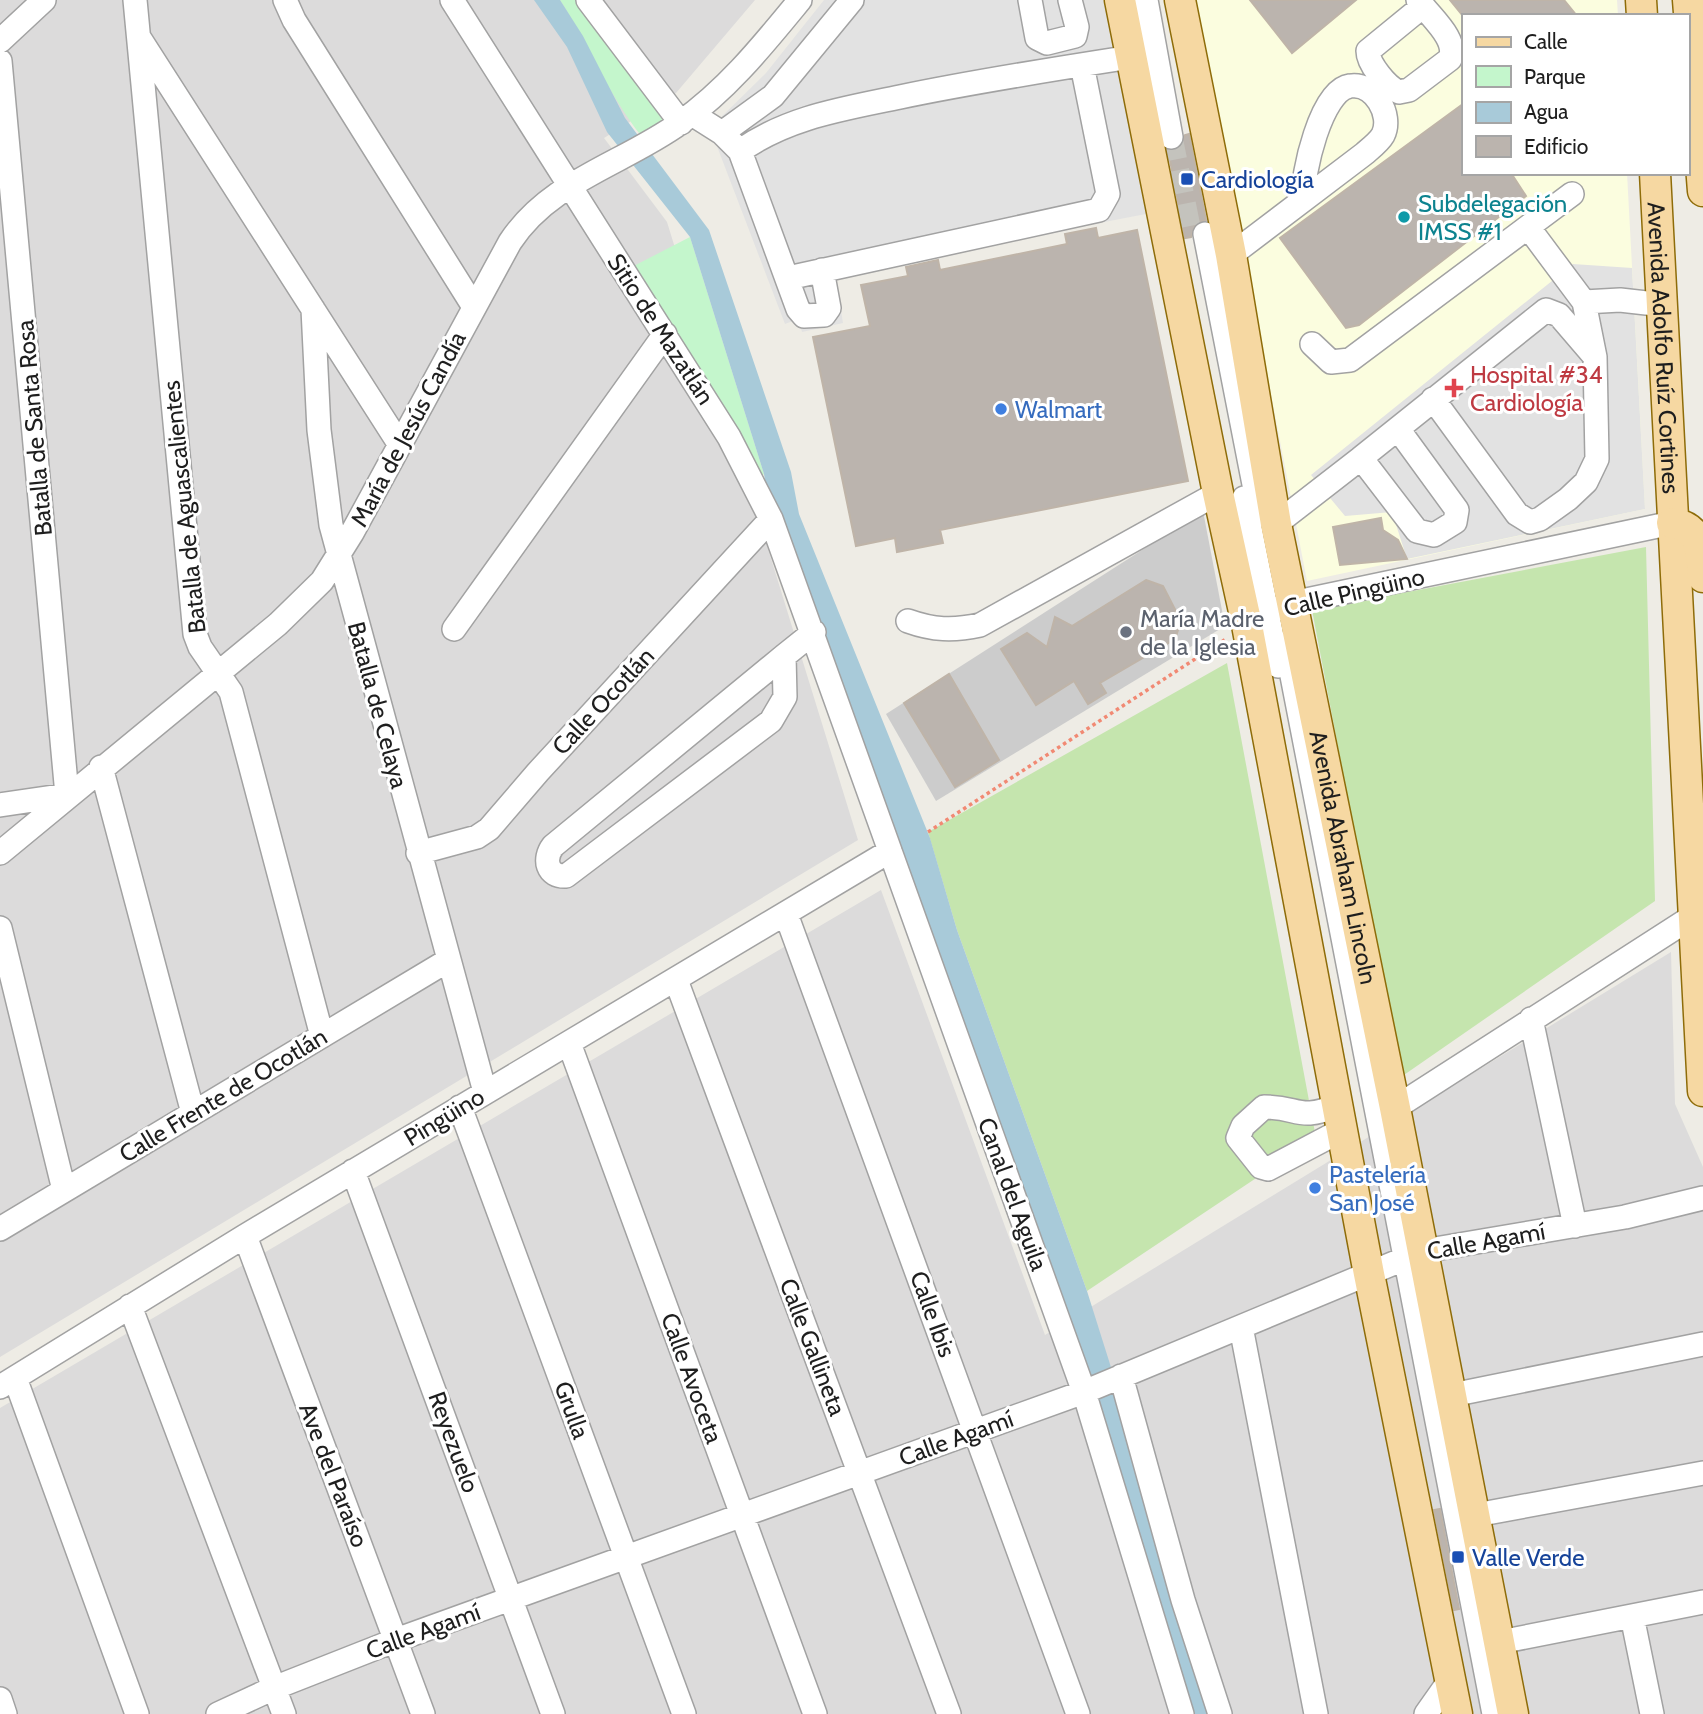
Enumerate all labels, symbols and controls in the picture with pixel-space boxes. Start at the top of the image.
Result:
legend [1462,14,1689,175]
text: Calle [1524,29,1568,54]
text: Parque [1524,64,1586,89]
text: Agua [1524,99,1568,124]
text: Edificio [1524,134,1588,159]
place label: Cardiología [1201,165,1314,194]
marker: Cardiología [1179,171,1195,187]
place label: Subdelegación IMSS #1 [1418,189,1567,246]
street label: Avenida Adolfo Ruíz Cortines [1642,201,1686,495]
marker: Subdelegación IMSS #1 [1396,209,1412,225]
street label: Sitio de Mazatlán [601,248,721,410]
street label: Batalla de Santa Rosa [10,318,58,537]
street label: María de Jesús Candía [344,326,472,532]
place label: Hospital #34 Cardiología [1470,360,1603,417]
marker: Hospital #34 Cardiología [1444,378,1464,398]
street label: Batalla de Aguascalientes [156,379,212,635]
place label: Walmart [1015,395,1102,424]
marker: Walmart [993,401,1009,417]
street label: Calle Pingüino [1281,562,1427,622]
place label: María Madre de la Iglesia [1140,604,1264,661]
street label: Batalla de Celaya [342,618,414,792]
marker: María Madre de la Iglesia [1118,624,1134,640]
street label: Calle Ocotlán [546,641,660,761]
street label: Avenida Abraham Lincoln [1304,728,1384,987]
street label: Calle Frente de Ocotlán [114,1022,332,1168]
street label: Pingüino [399,1082,489,1152]
street label: Canal del Aguila [972,1114,1054,1275]
place label: Pastelería San José [1329,1160,1427,1217]
marker: Pastelería San José [1307,1180,1323,1196]
street label: Calle Agamí [1425,1216,1547,1266]
street label: Calle Ibis [904,1267,962,1361]
street label: Calle Gallineta [774,1274,853,1420]
street label: Calle Avoceta [655,1309,729,1448]
street label: Grulla [548,1377,596,1443]
street label: Reyezuelo [422,1388,486,1496]
street label: Ave del Paraíso [293,1399,375,1551]
street label: Calle Agamí [895,1404,1017,1472]
place label: Valle Verde [1472,1543,1584,1572]
marker: Valle Verde [1450,1549,1466,1565]
street label: Calle Agamí [362,1597,484,1665]

